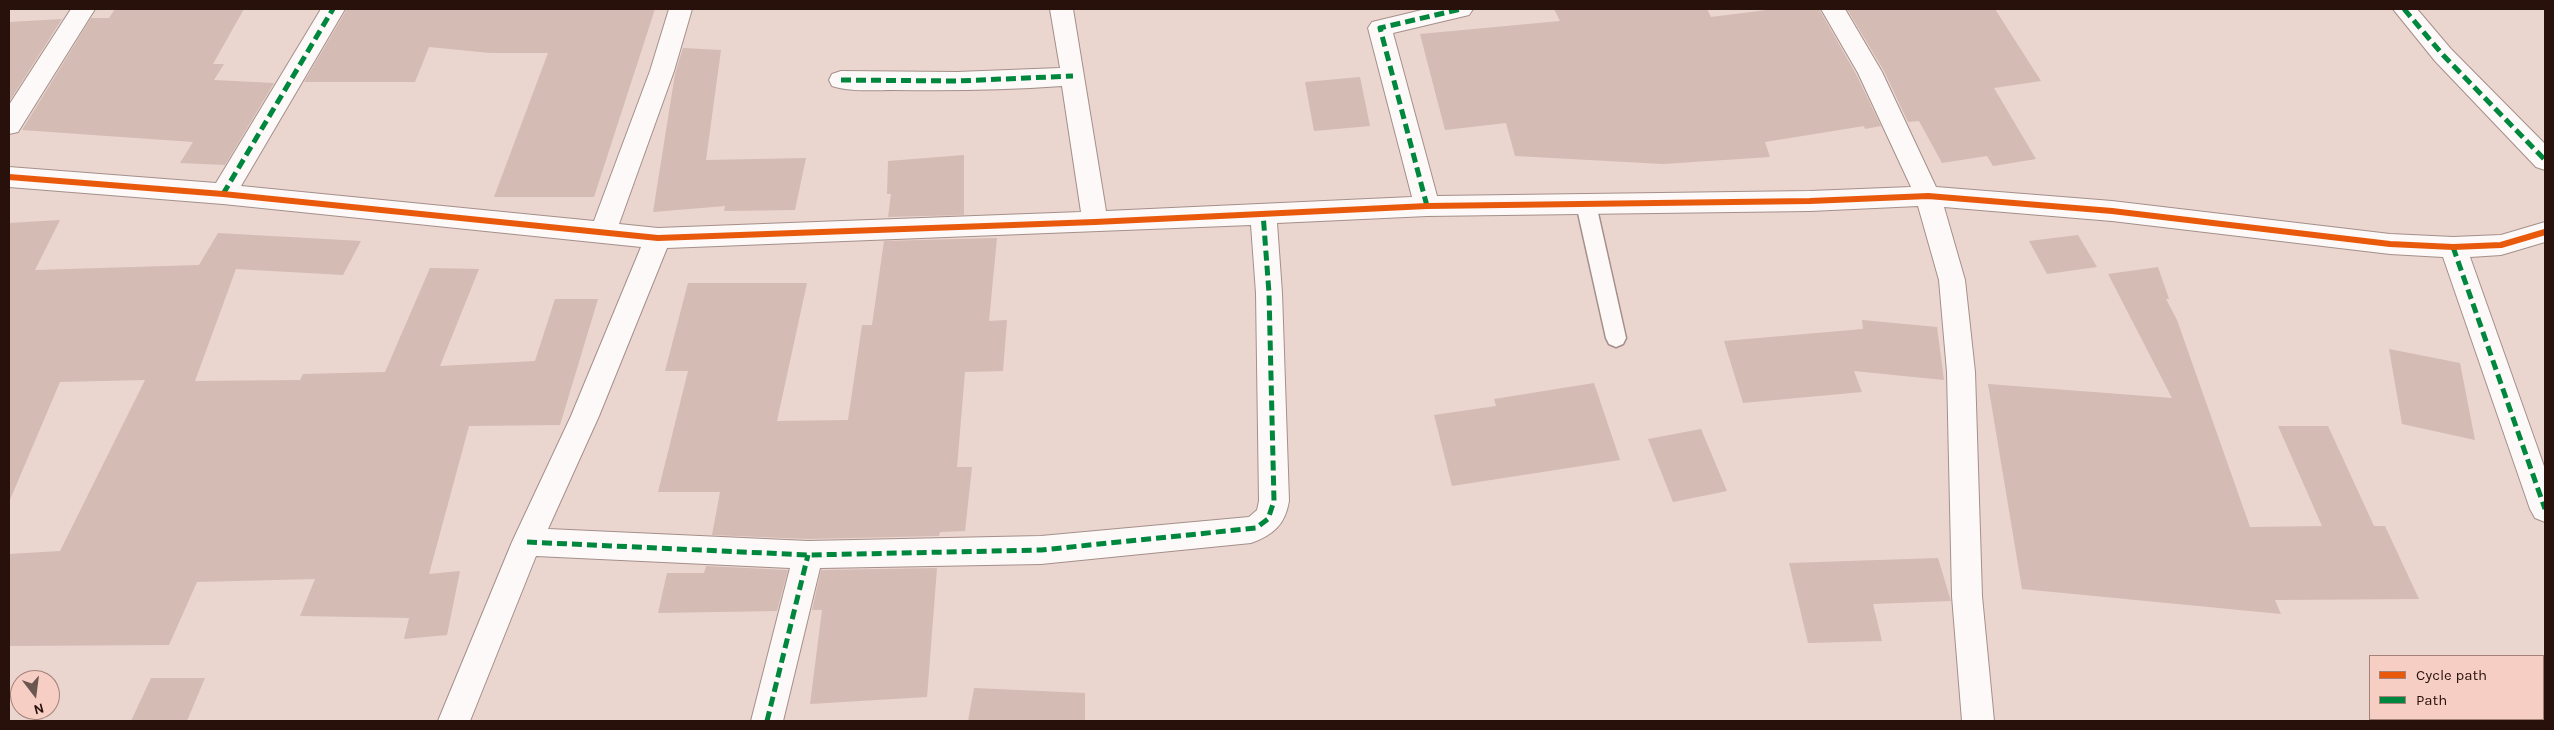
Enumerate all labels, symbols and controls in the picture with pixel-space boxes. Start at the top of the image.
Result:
legend [2369,655,2544,720]
text: Cycle path [2416,666,2487,684]
north arrow [10,670,60,720]
text: Path [2416,691,2447,709]
text: N [32,699,46,719]

